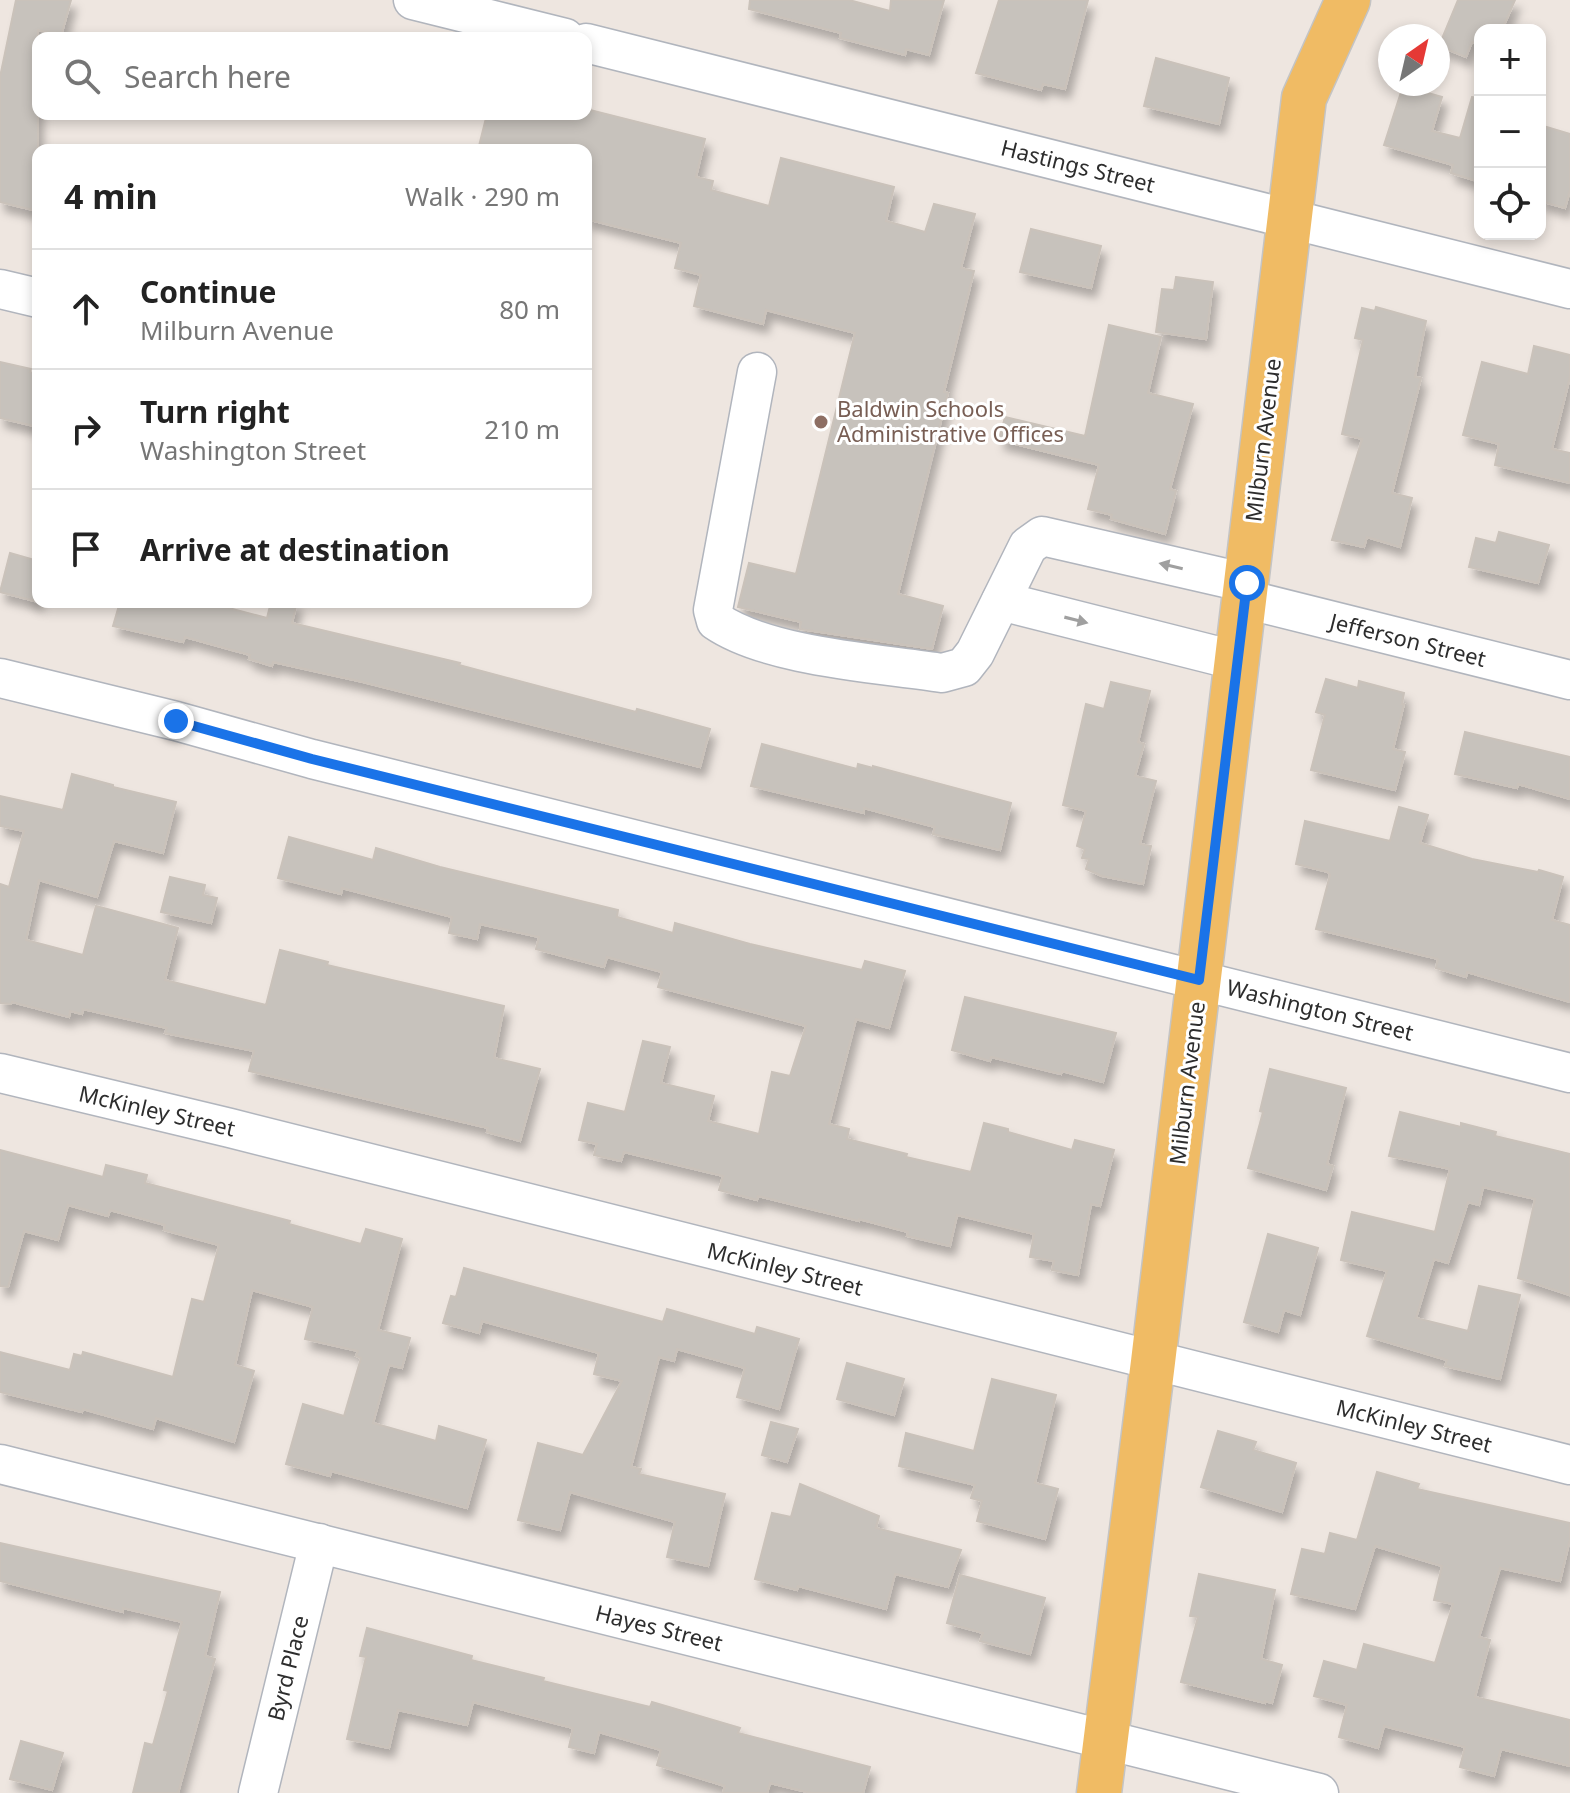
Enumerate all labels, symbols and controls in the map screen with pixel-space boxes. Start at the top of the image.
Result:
north arrow [1378,24,1450,96]
map controls [1474,24,1546,240]
button: + [1474,24,1546,96]
search box [32,32,592,120]
icon: search [60,54,104,98]
text: Search here [124,56,291,97]
button: − [1474,96,1546,168]
street label: Hastings Street [998,131,1158,199]
button: locate [1474,168,1546,240]
text: 4 min [64,173,158,219]
text: Walk · 290 m [405,178,560,214]
text: Continue [140,271,276,312]
icon: ahead [64,287,108,331]
text: 80 m [499,291,560,327]
text: Milburn Avenue [140,312,334,348]
street label: Milburn Avenue [1237,357,1287,523]
text: Turn right [140,391,290,432]
place label: Baldwin Schools Administrative Offices [837,393,1064,448]
icon: right [64,407,108,451]
text: 210 m [484,411,560,447]
marker: Baldwin Schools Administrative Offices [812,413,830,431]
text: Washington Street [140,432,366,468]
icon: arrive [64,527,108,571]
text: Arrive at destination [140,529,450,570]
one-way arrow [1158,559,1183,572]
route start [1229,565,1265,601]
street label: Jefferson Street [1325,605,1489,673]
one-way arrow [1064,615,1089,627]
route end [158,703,194,739]
street label: Washington Street [1224,971,1417,1047]
street label: Milburn Avenue [1161,1000,1211,1166]
street label: McKinley Street [76,1077,238,1143]
street label: McKinley Street [704,1234,866,1302]
street label: McKinley Street [1333,1391,1495,1459]
street label: Hayes Street [593,1597,726,1657]
street label: Byrd Place [259,1612,315,1724]

